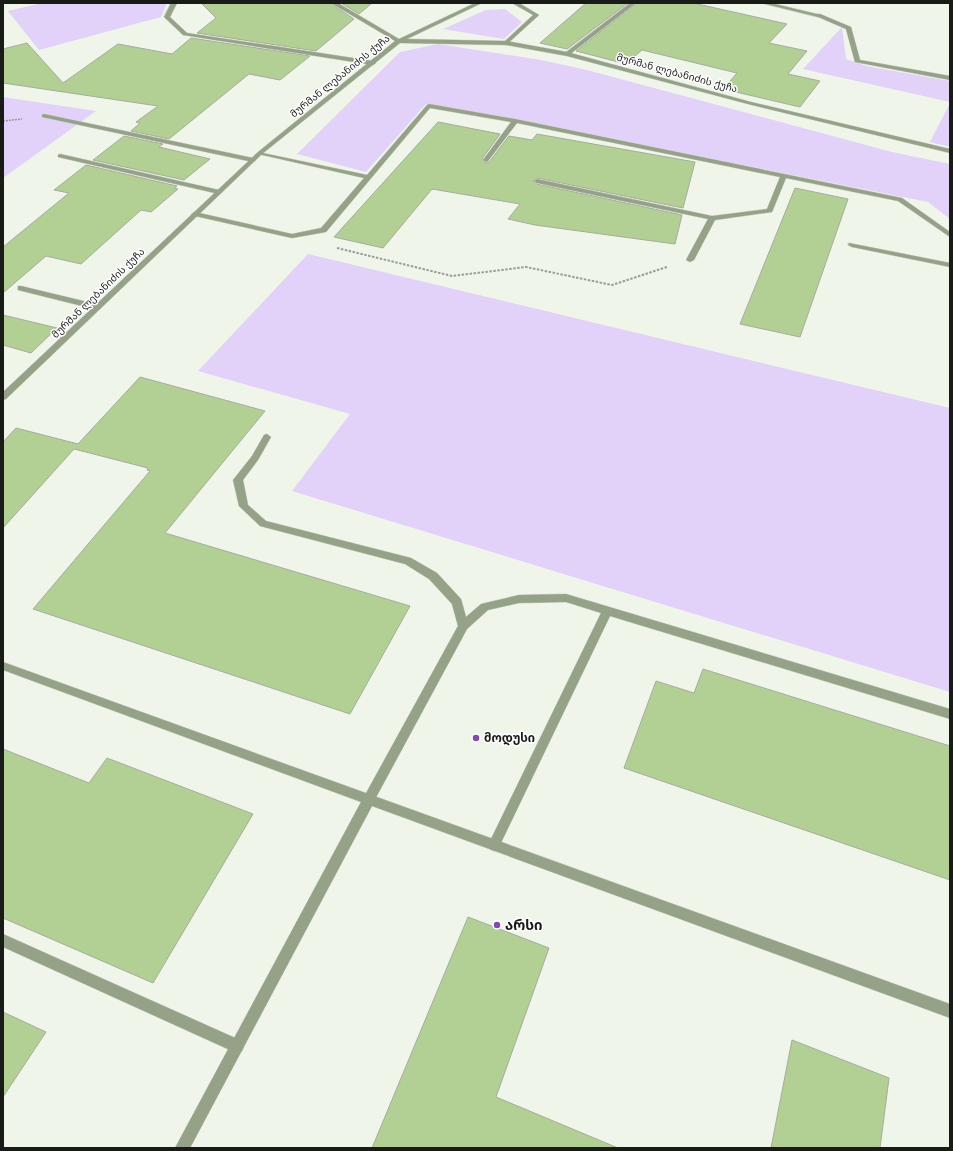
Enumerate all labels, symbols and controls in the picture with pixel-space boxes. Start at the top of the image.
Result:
street label: მურმან ლებანიძის ქუჩა [288,33,392,120]
street label: მურმან ლებანიძის ქუჩა [615,52,739,95]
street label: მურმან ლებანიძის ქუჩა [49,246,147,341]
place label: მოდუსი [484,731,535,746]
marker: მოდუსი [471,733,481,743]
place label: არსი [505,917,543,933]
marker: არსი [492,920,502,930]

